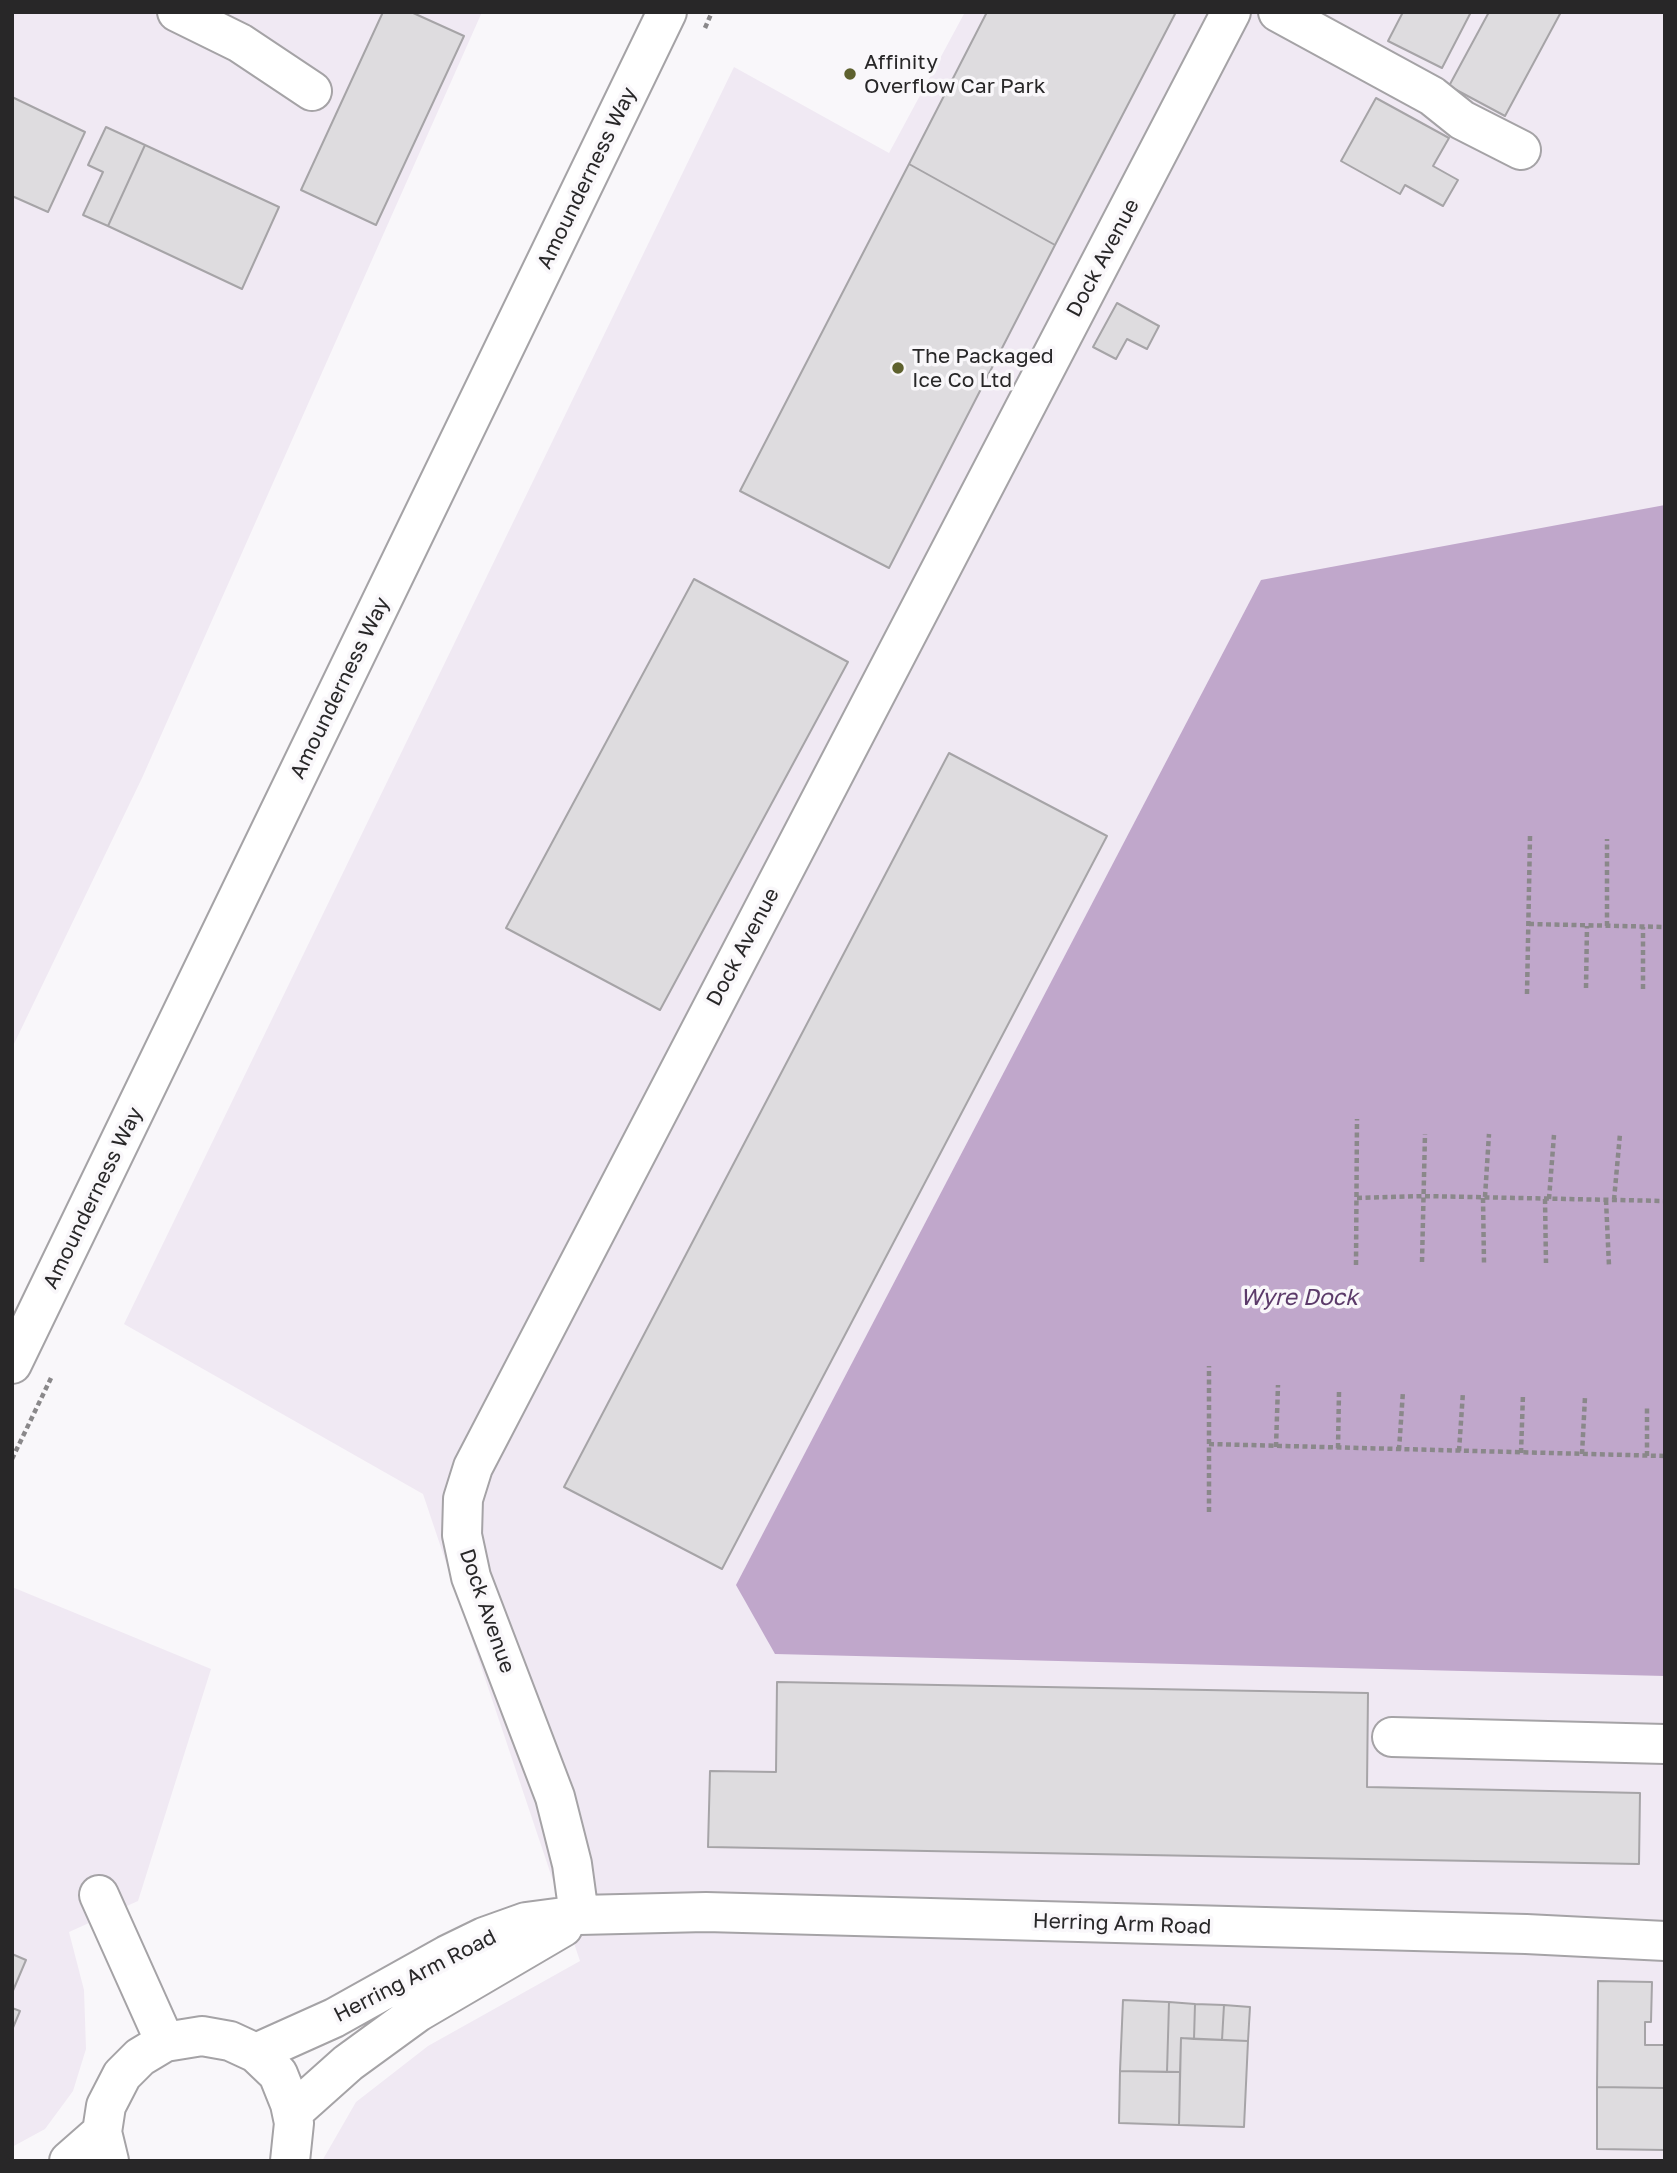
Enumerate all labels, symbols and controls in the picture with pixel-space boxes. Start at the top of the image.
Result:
place label: Affinity Overflow Car Park [864,49,1046,99]
marker: Affinity Overflow Car Park [842,66,858,82]
street label: Amounderness Way [532,83,642,273]
street label: Dock Avenue [1061,195,1145,321]
place label: The Packaged Ice Co Ltd [912,343,1054,393]
marker: The Packaged Ice Co Ltd [890,360,906,376]
street label: Amounderness Way [285,593,395,783]
street label: Dock Avenue [701,884,785,1010]
street label: Amounderness Way [38,1103,148,1293]
water label: Wyre Dock [1240,1284,1358,1312]
street label: Dock Avenue [454,1545,520,1677]
street label: Herring Arm Road [1032,1908,1212,1940]
street label: Herring Arm Road [330,1924,500,2028]

